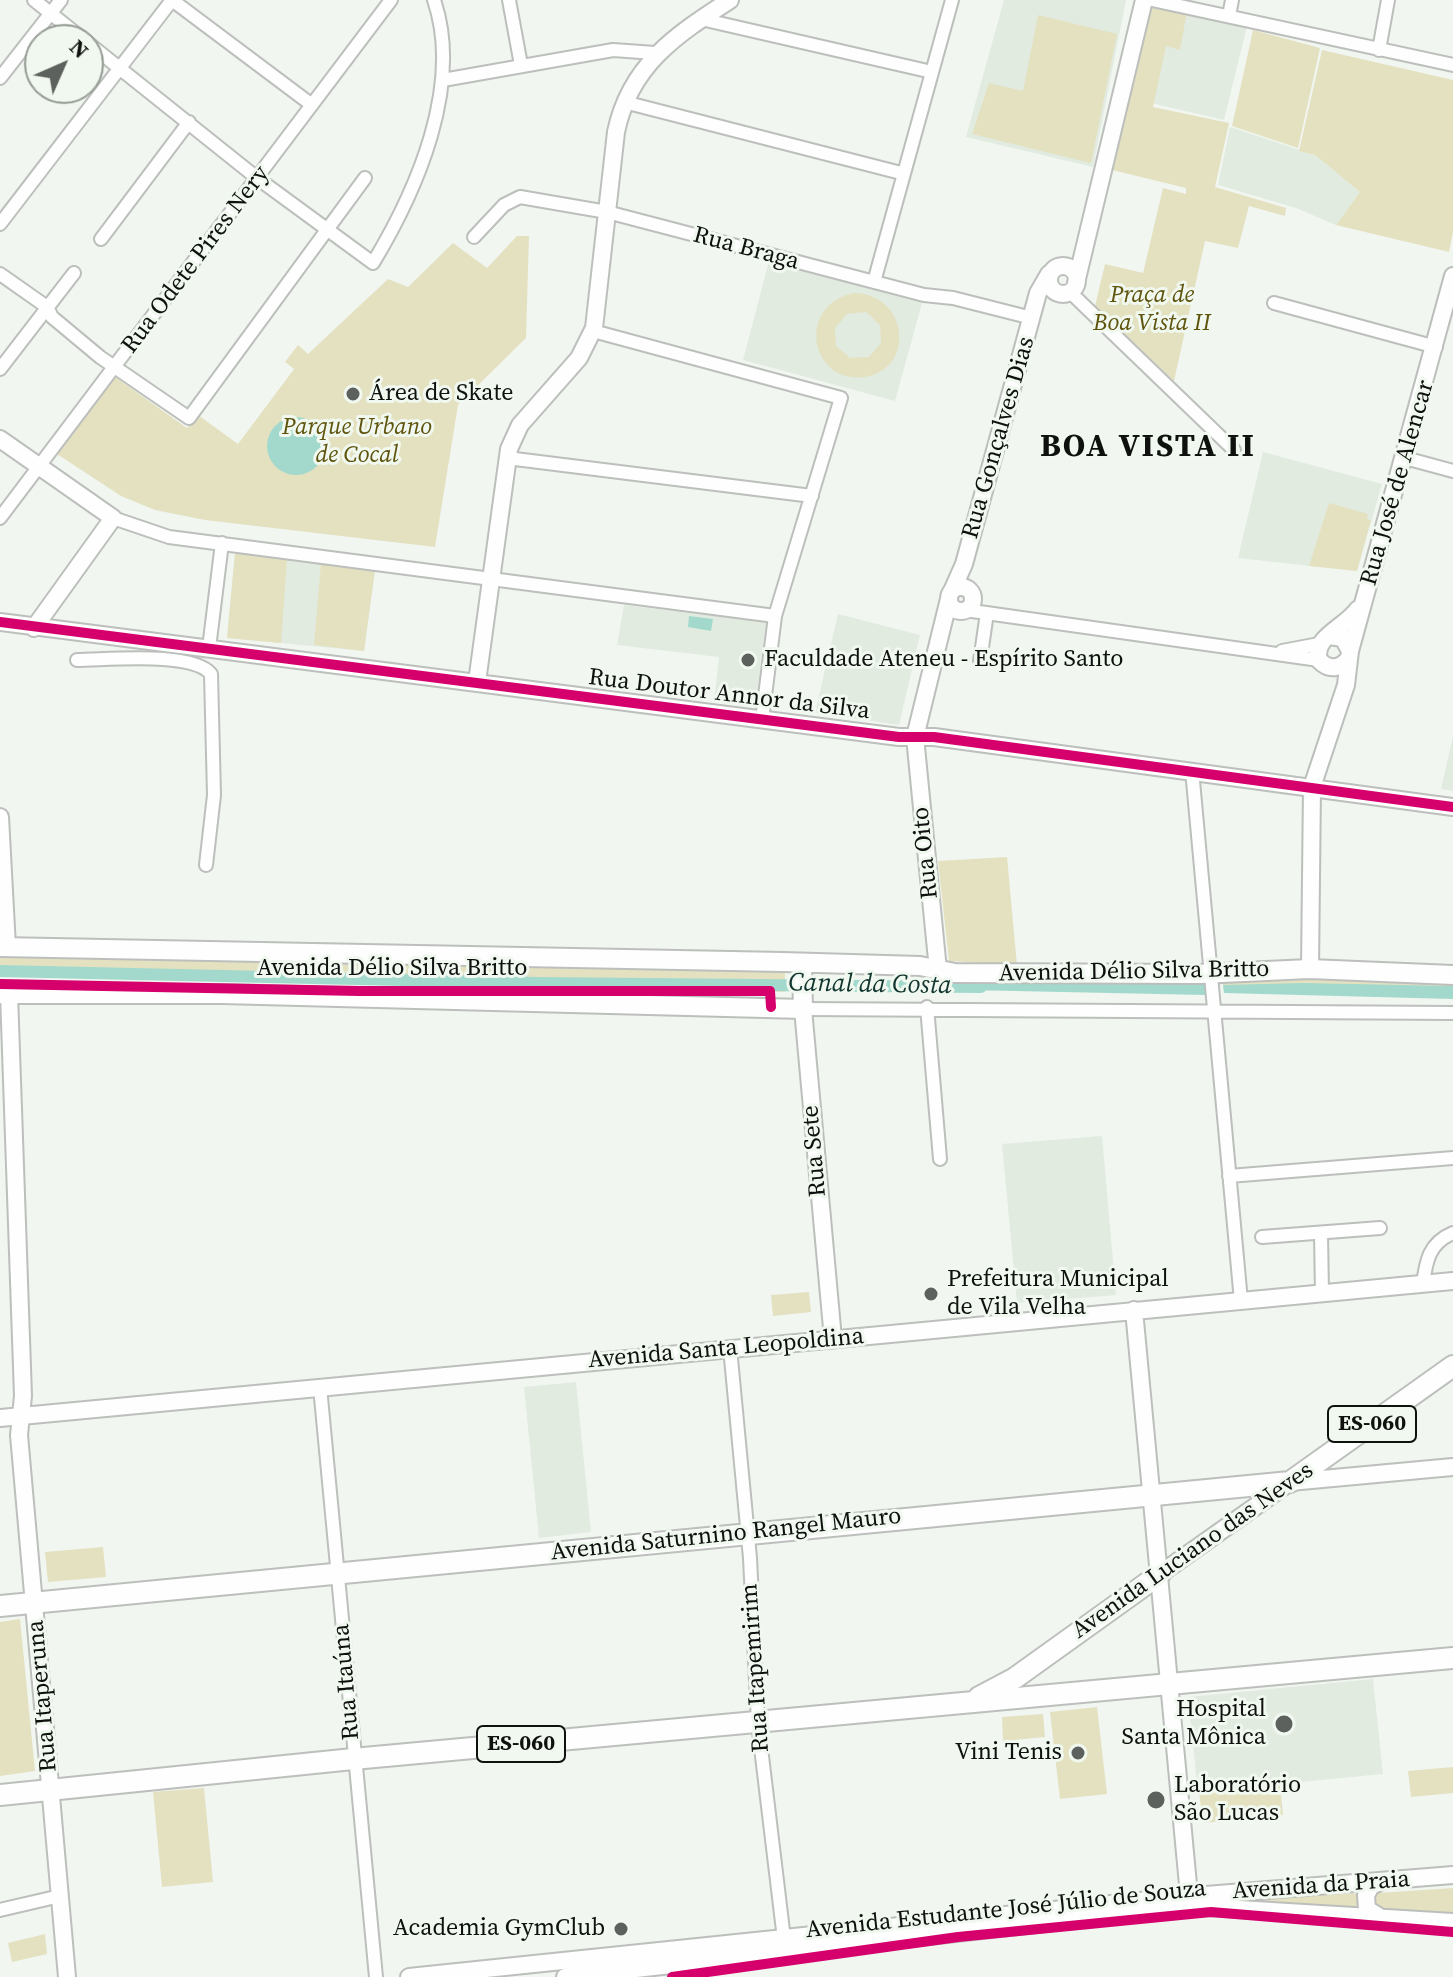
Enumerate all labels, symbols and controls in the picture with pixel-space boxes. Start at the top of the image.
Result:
north arrow [24,24,104,104]
text: N [63,32,96,65]
street label: Rua Odete Pires Nery [116,160,276,360]
street label: Rua Braga [690,221,802,277]
park label: Praça de Boa Vista II [1093,282,1211,338]
street label: Rua Gonçalves Dias [956,334,1042,542]
street label: Rua José de Alencar [1355,377,1441,589]
place label: Área de Skate [369,380,514,408]
marker: Área de Skate [344,385,362,403]
park label: Parque Urbano de Cocal [282,414,432,470]
district label: BOA VISTA II [1040,429,1256,467]
place label: Faculdade Ateneu - Espírito Santo [764,646,1123,674]
marker: Faculdade Ateneu - Espírito Santo [739,651,757,669]
street label: Rua Doutor Annor da Silva [587,663,871,727]
street label: Rua Oito [907,806,945,900]
street label: Avenida Délio Silva Britto [257,955,527,983]
street label: Avenida Délio Silva Britto [998,955,1270,989]
water label: Canal da Costa [788,968,952,1002]
street label: Rua Sete [797,1104,833,1198]
place label: Prefeitura Municipal de Vila Velha [947,1266,1169,1322]
marker: Prefeitura Municipal de Vila Velha [922,1285,940,1303]
street label: Avenida Santa Leopoldina [587,1323,865,1375]
road number: ES-060 [1328,1406,1416,1442]
street label: Avenida Luciano das Neves [1067,1457,1319,1645]
street label: Avenida Saturnino Rangel Mauro [549,1502,903,1568]
street label: Rua Itapemirim [736,1583,776,1753]
street label: Rua Itaperuna [22,1619,64,1773]
street label: Rua Itaúna [328,1623,366,1741]
place label: Hospital Santa Mônica [1122,1696,1266,1752]
marker: Hospital Santa Mônica [1273,1713,1295,1735]
road number: ES-060 [477,1726,565,1762]
place label: Vini Tenis [955,1739,1062,1767]
marker: Vini Tenis [1069,1744,1087,1762]
place label: Laboratório São Lucas [1174,1772,1301,1828]
marker: Laboratório São Lucas [1145,1789,1167,1811]
street label: Avenida da Praia [1231,1865,1411,1907]
street label: Avenida Estudante José Júlio de Souza [804,1875,1208,1945]
place label: Academia GymClub [393,1915,605,1943]
marker: Academia GymClub [612,1920,630,1938]

